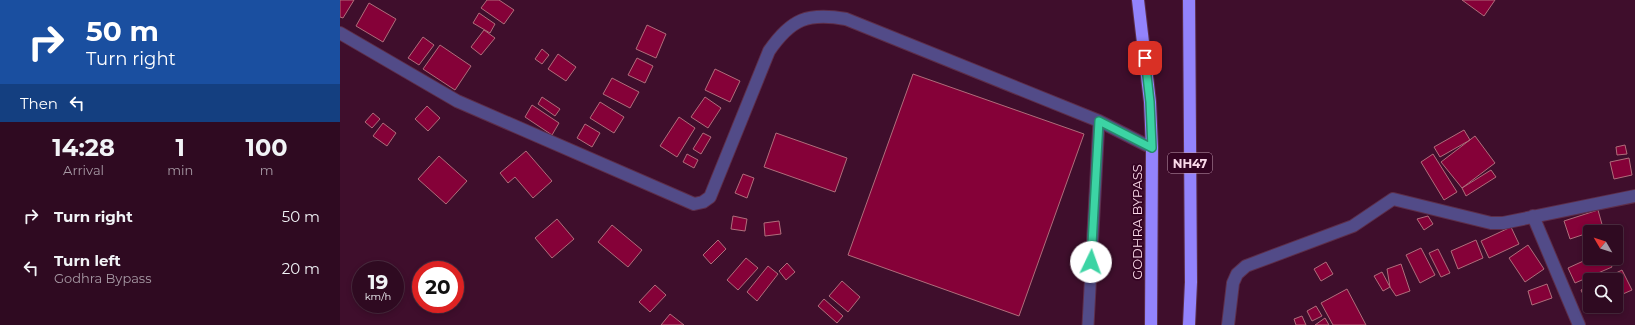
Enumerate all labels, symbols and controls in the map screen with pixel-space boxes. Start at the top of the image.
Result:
text: 50 m [86,14,159,48]
icon: right [20,16,72,68]
pin [1128,41,1162,75]
icon: arrive [1134,47,1156,69]
text: Turn right [86,48,176,70]
icon: left [66,92,88,114]
text: Then [20,94,58,113]
text: 14:28 [52,133,115,162]
text: 1 [175,133,185,162]
text: 100 [246,133,288,162]
road number: NH47 [1168,153,1212,173]
text: Arrival [63,162,104,178]
text: min [167,162,193,178]
text: m [260,162,273,178]
street label: GODHRA BYPASS [1129,164,1145,280]
icon: right [20,205,42,227]
text: Turn right [54,207,133,226]
text: 50 m [282,207,320,226]
north arrow [1583,225,1623,265]
map controls [1583,225,1623,313]
position arrow [1070,241,1112,283]
text: Turn left [54,251,121,270]
icon: left [20,257,42,279]
text: 20 m [282,259,320,278]
speed limit sign: 20 [412,261,464,313]
text: Godhra Bypass [54,270,152,286]
text: 19 [368,270,388,294]
button: search [1583,273,1623,313]
text: km/h [365,290,391,303]

